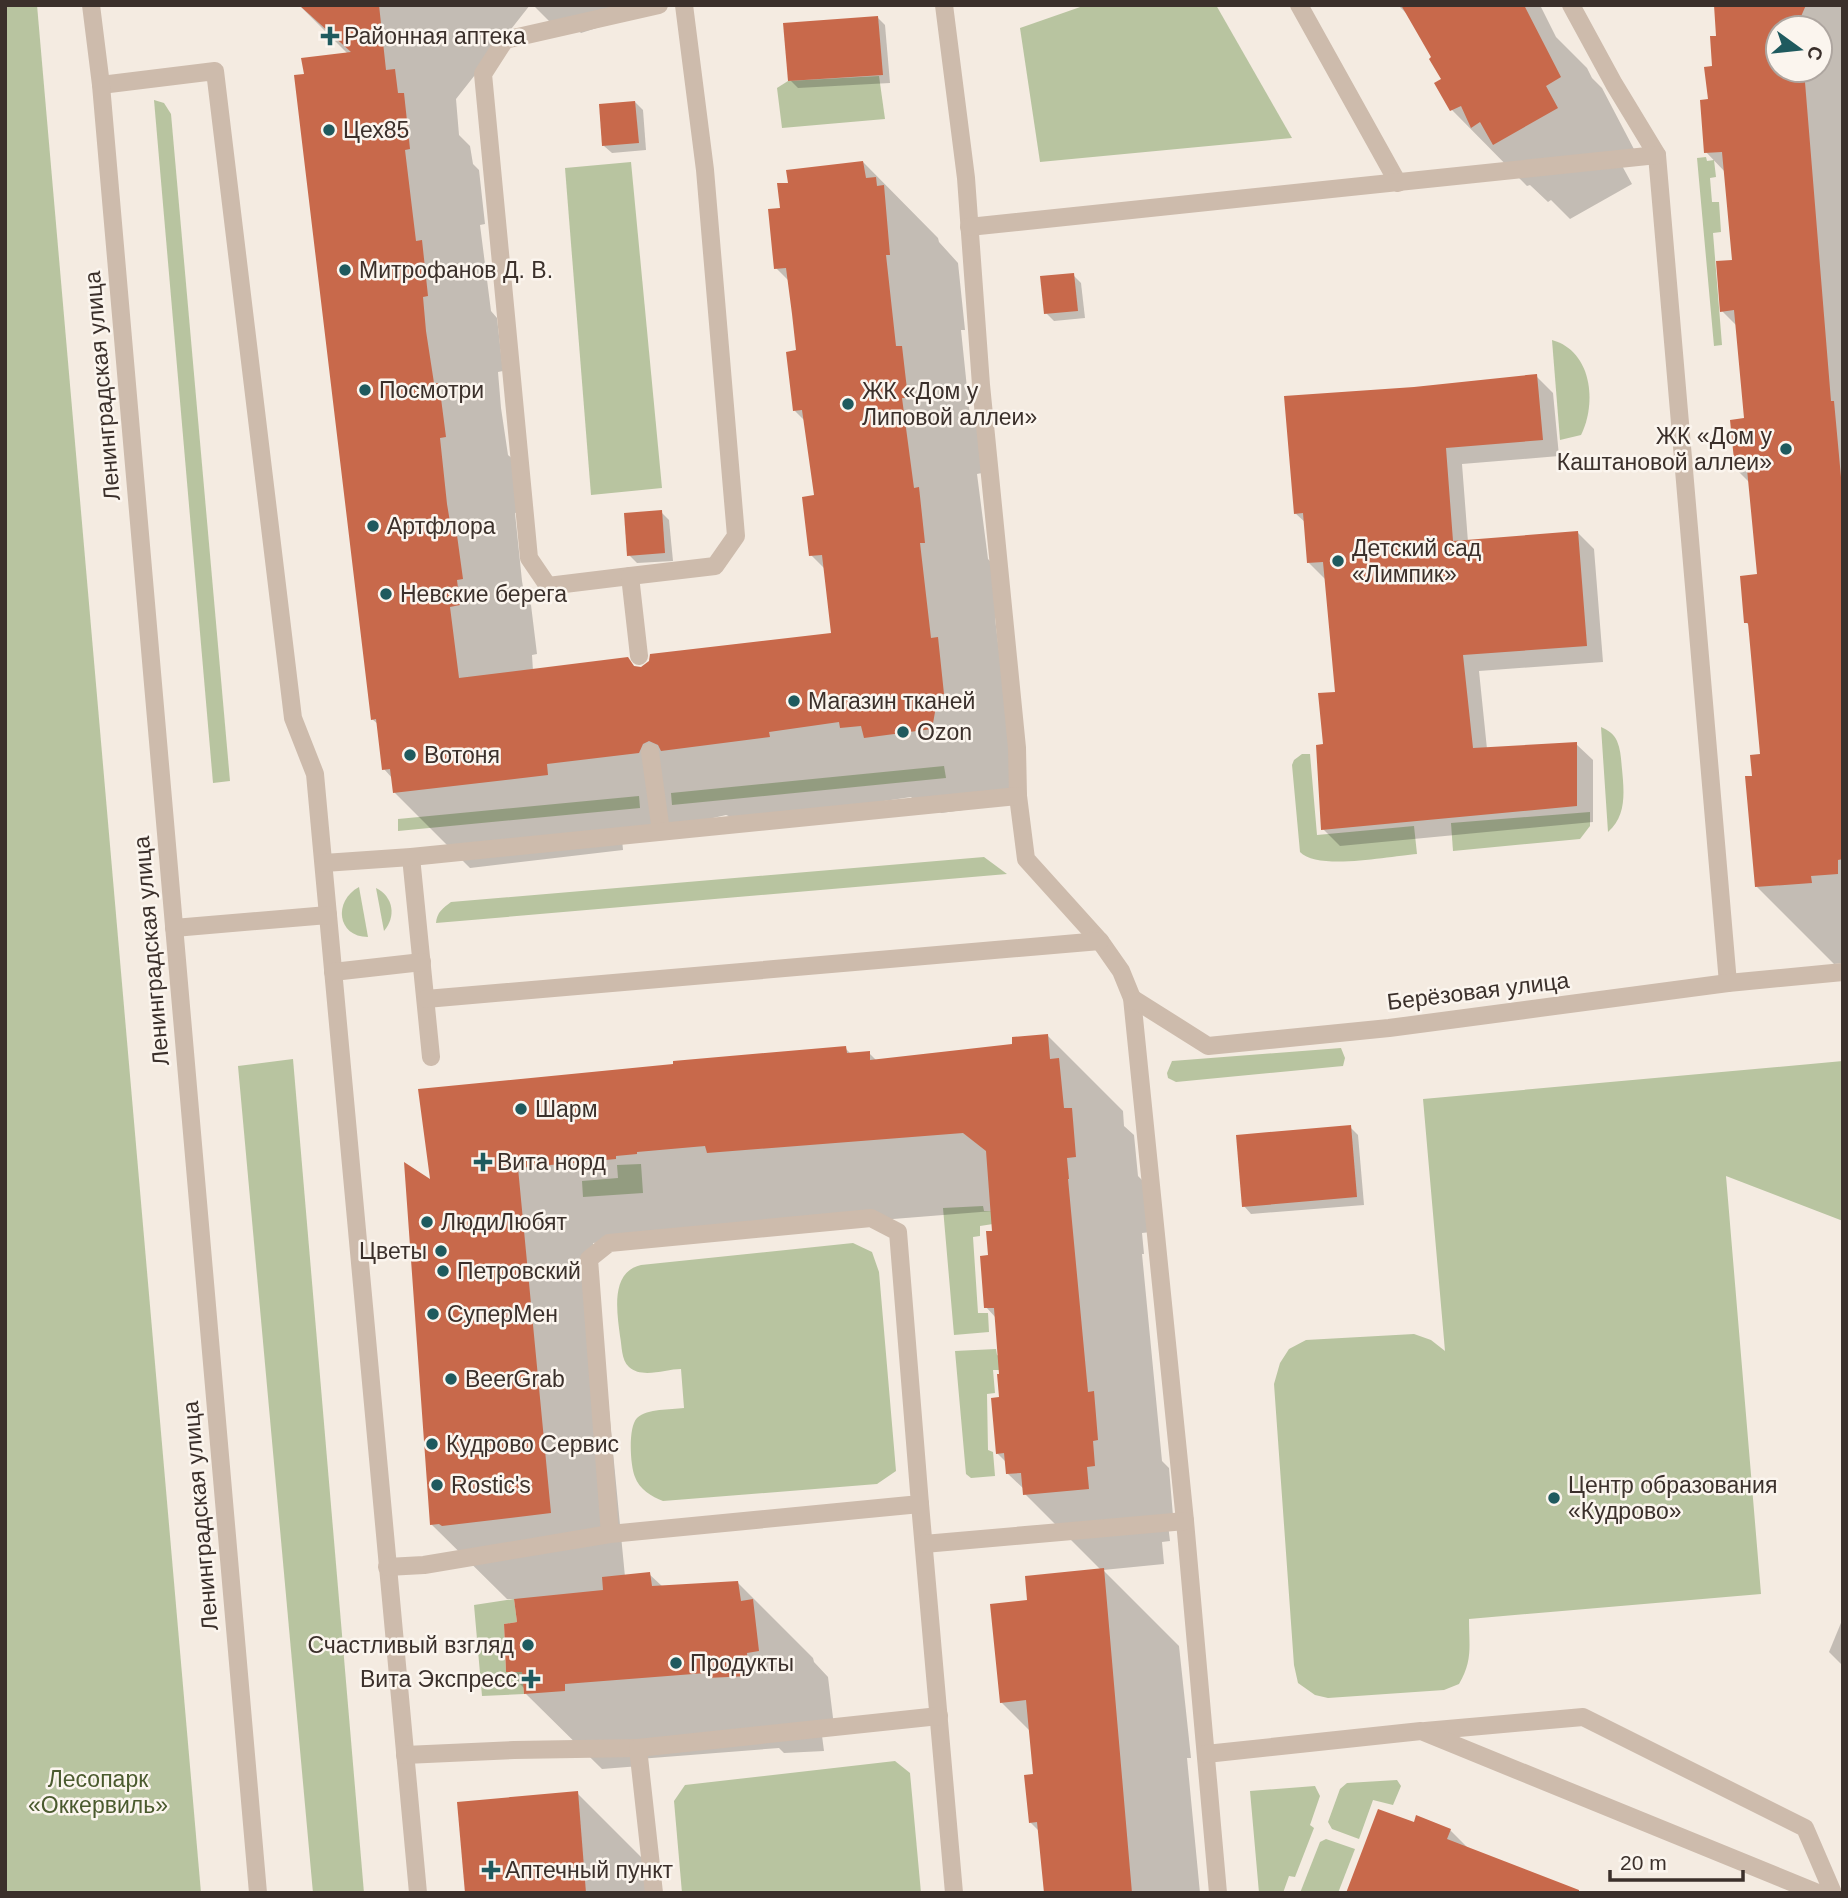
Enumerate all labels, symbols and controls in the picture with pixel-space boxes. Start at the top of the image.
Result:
north arrow [1764,14,1834,84]
place label: Районная аптека [344,23,526,49]
marker: Районная аптека [322,28,338,44]
text: С [1803,44,1827,63]
place label: Цех85 [343,117,409,143]
marker: Цех85 [321,122,337,138]
place label: Митрофанов Д. В. [359,257,553,283]
marker: Митрофанов Д. В. [337,262,353,278]
street label: Ленинградская улица [79,270,125,502]
place label: Посмотри [379,377,484,403]
place label: ЖК «Дом у Липовой аллеи» [862,378,1037,430]
marker: Посмотри [357,382,373,398]
marker: ЖК «Дом у Липовой аллеи» [840,396,856,412]
place label: ЖК «Дом у Каштановой аллеи» [1557,423,1772,475]
marker: ЖК «Дом у Каштановой аллеи» [1778,441,1794,457]
place label: Артфлора [387,513,496,539]
marker: Артфлора [365,518,381,534]
place label: Детский сад «Лимпик» [1352,535,1482,587]
marker: Детский сад «Лимпик» [1330,553,1346,569]
place label: Невские берега [400,581,567,607]
marker: Невские берега [378,586,394,602]
place label: Магазин тканей [808,688,975,714]
marker: Магазин тканей [786,693,802,709]
place label: Ozon [917,719,972,745]
marker: Ozon [895,724,911,740]
place label: Вотоня [424,742,500,768]
marker: Вотоня [402,747,418,763]
street label: Ленинградская улица [128,835,174,1067]
street label: Берёзовая улица [1385,967,1571,1015]
place label: Шарм [535,1096,597,1122]
marker: Шарм [513,1101,529,1117]
place label: Вита норд [497,1149,606,1175]
marker: Вита норд [475,1154,491,1170]
place label: ЛюдиЛюбят [441,1209,568,1235]
marker: ЛюдиЛюбят [419,1214,435,1230]
place label: Цветы [359,1238,427,1264]
marker: Цветы [433,1243,449,1259]
place label: Петровский [457,1258,581,1284]
marker: Петровский [435,1263,451,1279]
place label: СуперМен [447,1301,558,1327]
marker: СуперМен [425,1306,441,1322]
place label: BeerGrab [465,1366,565,1392]
marker: BeerGrab [443,1371,459,1387]
street label: Ленинградская улица [177,1400,223,1632]
place label: Кудрово Сервис [446,1431,619,1457]
marker: Кудрово Сервис [424,1436,440,1452]
place label: Rostic's [451,1472,531,1498]
place label: Центр образования «Кудрово» [1568,1472,1777,1524]
marker: Rostic's [429,1477,445,1493]
marker: Центр образования «Кудрово» [1546,1490,1562,1506]
place label: Счастливый взгляд [307,1632,515,1658]
marker: Счастливый взгляд [520,1637,536,1653]
place label: Продукты [690,1650,794,1676]
marker: Продукты [668,1655,684,1671]
place label: Вита Экспресс [360,1666,517,1692]
marker: Вита Экспресс [523,1671,539,1687]
park label: Лесопарк «Оккервиль» [28,1766,168,1818]
scale bar [1610,1839,1743,1883]
text: 20 m [1620,1851,1667,1874]
place label: Аптечный пункт [505,1857,674,1883]
marker: Аптечный пункт [483,1862,499,1878]

